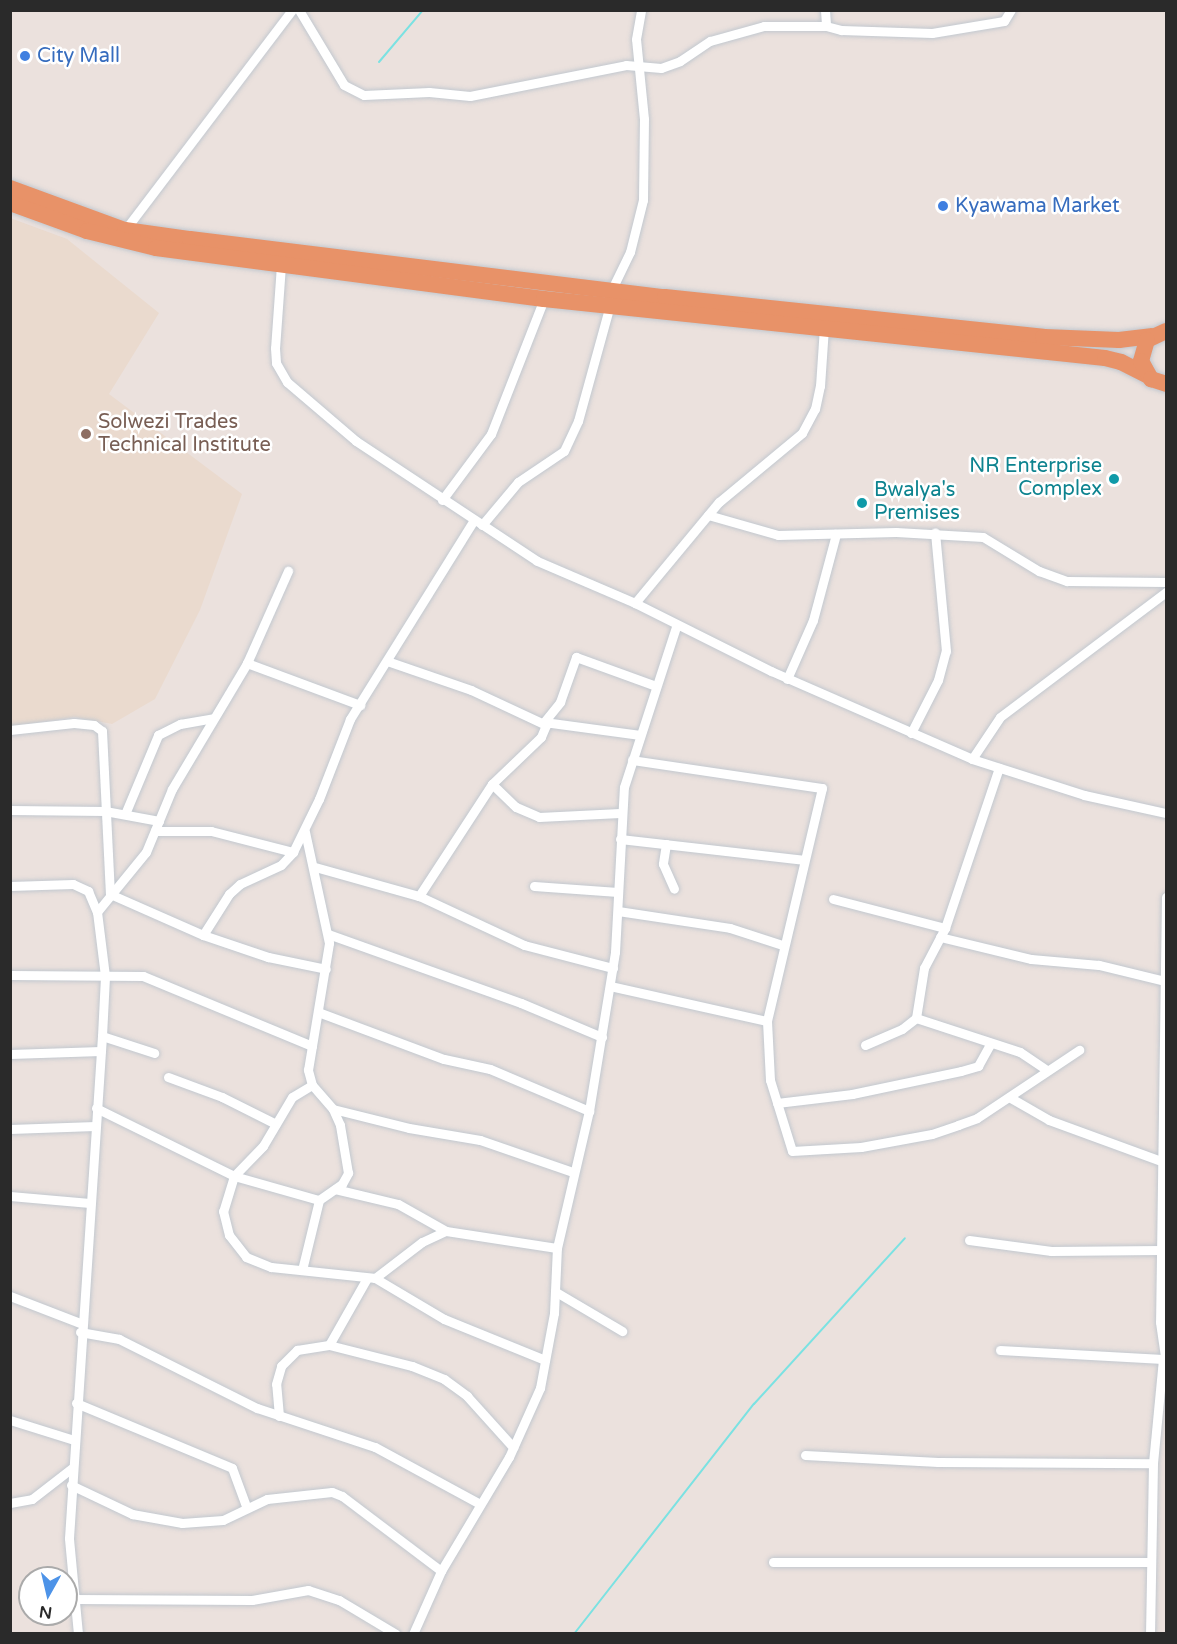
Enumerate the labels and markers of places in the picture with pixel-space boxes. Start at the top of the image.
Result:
place label: City Mall [37,44,120,68]
marker: City Mall [18,49,32,63]
place label: Kyawama Market [955,194,1120,218]
marker: Kyawama Market [936,199,950,213]
place label: Solwezi Trades Technical Institute [98,410,271,457]
marker: Solwezi Trades Technical Institute [79,427,93,441]
place label: NR Enterprise Complex [969,455,1102,502]
marker: NR Enterprise Complex [1107,472,1121,486]
place label: Bwalya's Premises [874,479,960,526]
marker: Bwalya's Premises [855,496,869,510]

